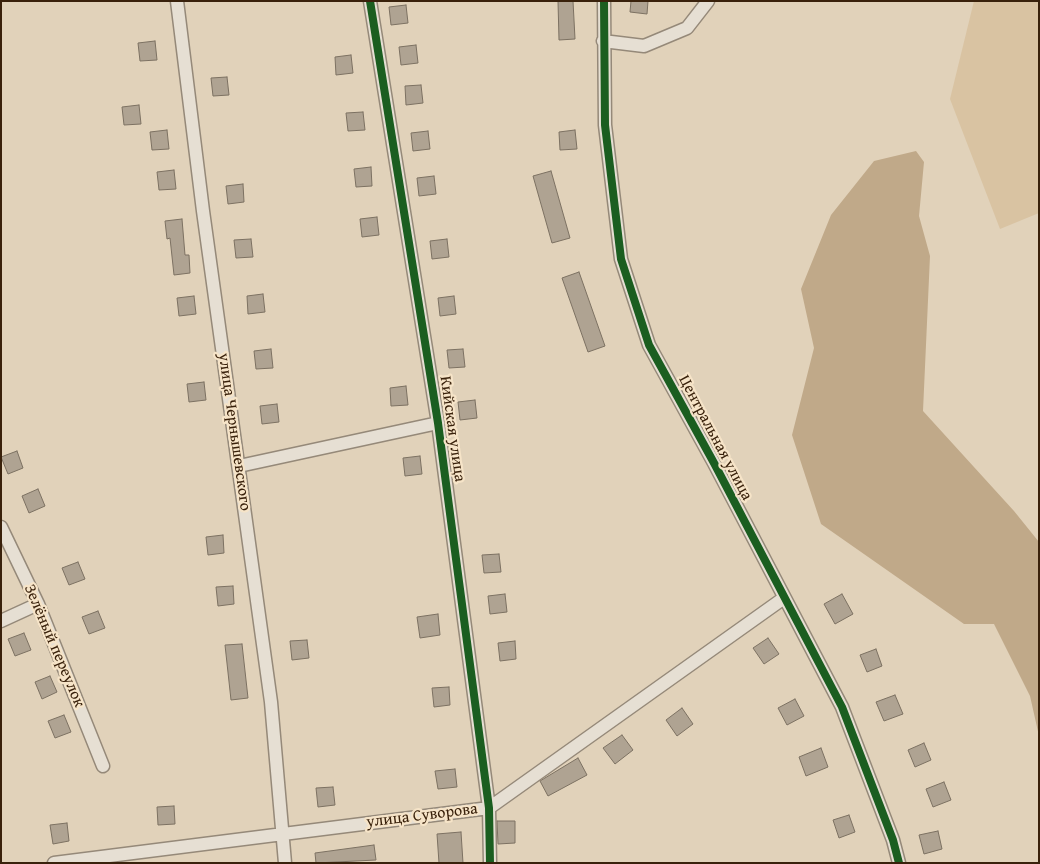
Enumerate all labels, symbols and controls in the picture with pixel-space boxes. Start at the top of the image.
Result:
street label: улица Чернышевского [213,352,255,512]
street label: Центральная улица [674,372,756,504]
street label: Кийская улица [435,375,469,483]
street label: Зелёный переулок [19,582,89,710]
street label: улица Суворова [365,800,479,832]

